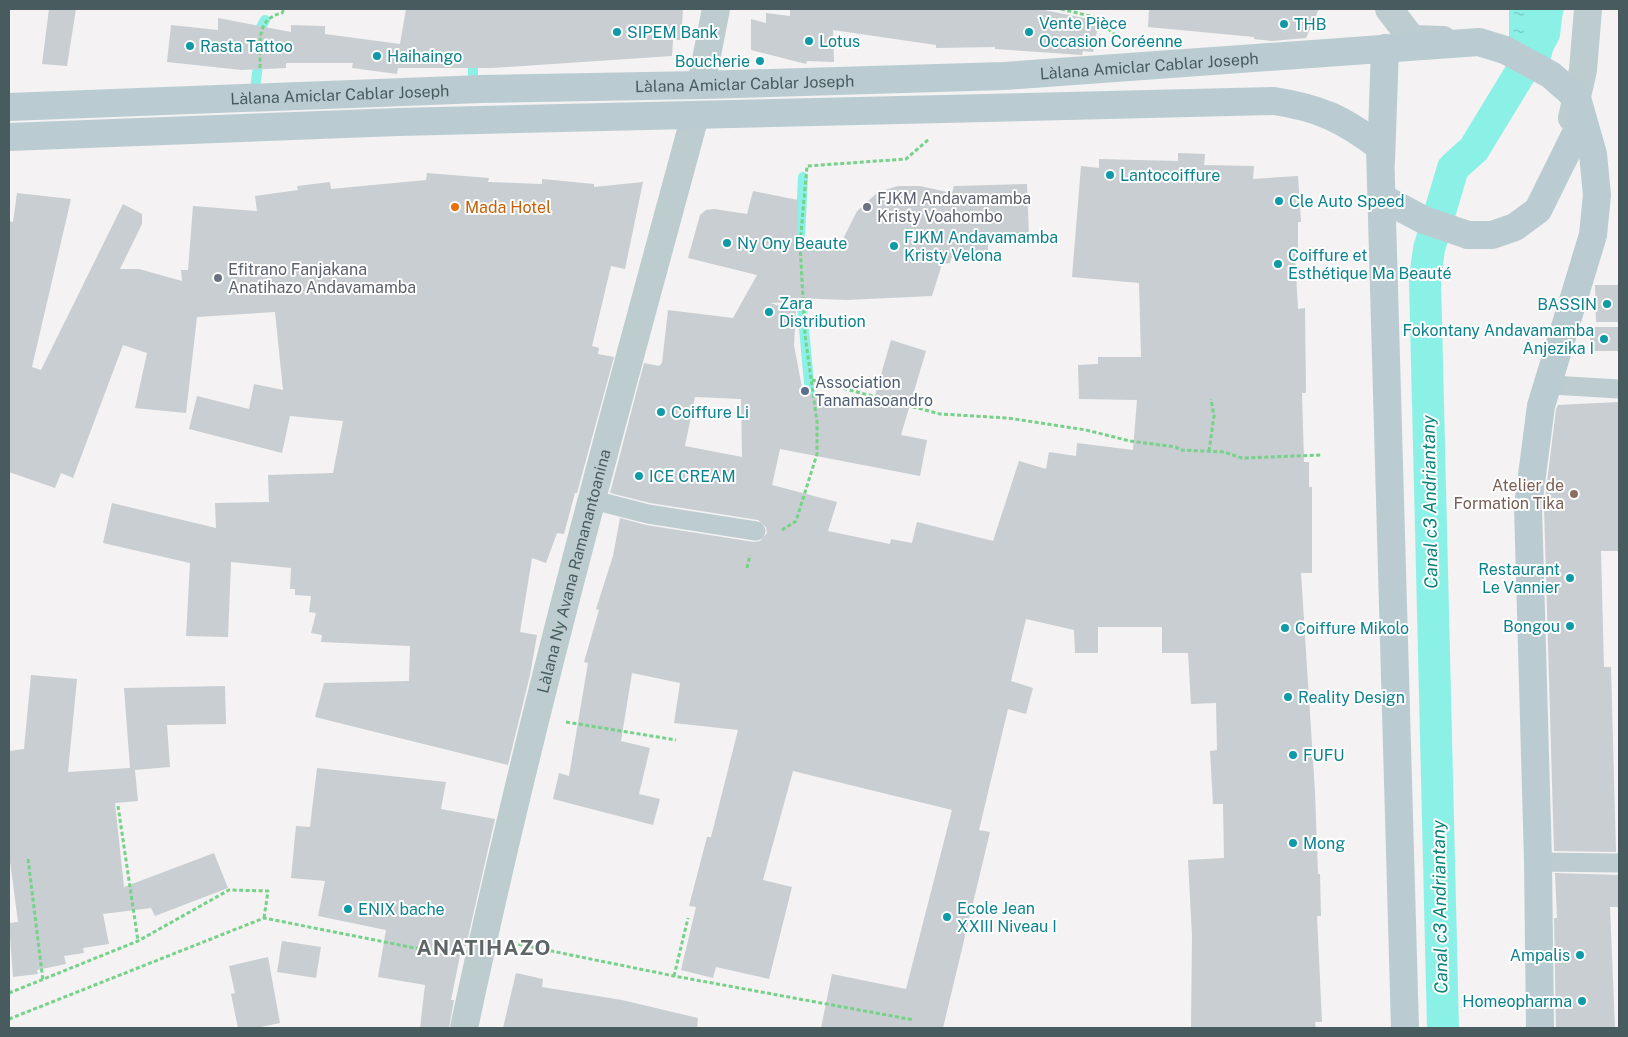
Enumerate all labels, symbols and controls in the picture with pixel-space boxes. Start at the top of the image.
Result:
place label: Vente Pièce Occasion Coréenne [1039,14,1183,51]
place label: THB [1294,15,1326,34]
marker: THB [1278,18,1290,30]
place label: SIPEM Bank [627,23,718,42]
marker: SIPEM Bank [611,26,623,38]
marker: Vente Pièce Occasion Coréenne [1023,26,1035,38]
place label: Lotus [819,32,860,51]
marker: Lotus [803,35,815,47]
place label: Rasta Tattoo [200,37,293,56]
marker: Rasta Tattoo [184,40,196,52]
place label: Haihaingo [387,47,462,66]
street label: Làlana Amiclar Cablar Joseph [1039,49,1259,83]
marker: Haihaingo [371,50,383,62]
place label: Boucherie [675,52,750,71]
marker: Boucherie [754,55,766,67]
street label: Làlana Amiclar Cablar Joseph [635,71,855,96]
street label: Làlana Amiclar Cablar Joseph [230,81,450,109]
place label: Lantocoiffure [1120,166,1220,185]
marker: Lantocoiffure [1104,169,1116,181]
place label: FJKM Andavamamba Kristy Voahombo [877,189,1031,226]
place label: Cle Auto Speed [1289,192,1405,211]
marker: Cle Auto Speed [1273,195,1285,207]
place label: Mada Hotel [465,198,551,217]
marker: Mada Hotel [449,201,461,213]
marker: FJKM Andavamamba Kristy Voahombo [861,201,873,213]
place label: FJKM Andavamamba Kristy Velona [904,228,1058,265]
place label: Ny Ony Beaute [737,234,847,253]
marker: Ny Ony Beaute [721,237,733,249]
marker: FJKM Andavamamba Kristy Velona [888,240,900,252]
place label: Coiffure et Esthétique Ma Beauté [1288,246,1451,283]
marker: Coiffure et Esthétique Ma Beauté [1272,258,1284,270]
place label: Efitrano Fanjakana Anatihazo Andavamamba [228,260,416,297]
marker: Efitrano Fanjakana Anatihazo Andavamamba [212,272,224,284]
place label: Zara Distribution [779,294,866,331]
place label: BASSIN [1537,295,1597,314]
marker: BASSIN [1601,298,1613,310]
marker: Zara Distribution [763,306,775,318]
place label: Fokontany Andavamamba Anjezika I [1403,321,1594,358]
marker: Fokontany Andavamamba Anjezika I [1598,333,1610,345]
place label: Association Tanamasoandro [815,373,933,410]
marker: Association Tanamasoandro [799,385,811,397]
place label: Coiffure Li [671,403,749,422]
marker: Coiffure Li [655,406,667,418]
water label: Canal c3 Andriantany [1417,414,1442,589]
street label: Làlana Ny Avana Ramanantoanina [533,447,615,695]
place label: ICE CREAM [649,467,736,486]
marker: ICE CREAM [633,470,645,482]
place label: Atelier de Formation Tika [1454,476,1564,513]
marker: Atelier de Formation Tika [1568,488,1580,500]
place label: Restaurant Le Vannier [1478,560,1560,597]
marker: Restaurant Le Vannier [1564,572,1576,584]
place label: Bongou [1503,617,1560,636]
place label: Coiffure Mikolo [1295,619,1409,638]
marker: Bongou [1564,620,1576,632]
marker: Coiffure Mikolo [1279,622,1291,634]
place label: Reality Design [1298,688,1405,707]
marker: Reality Design [1282,691,1294,703]
place label: FUFU [1303,746,1344,765]
marker: FUFU [1287,749,1299,761]
water label: Canal c3 Andriantany [1427,819,1452,994]
place label: Mong [1303,834,1345,853]
marker: Mong [1287,837,1299,849]
place label: Ecole Jean XXIII Niveau I [957,899,1057,936]
place label: ENIX bache [358,900,445,919]
marker: ENIX bache [342,903,354,915]
marker: Ecole Jean XXIII Niveau I [941,911,953,923]
district label: ANATIHAZO [416,935,552,960]
place label: Ampalis [1510,946,1570,965]
marker: Ampalis [1574,949,1586,961]
place label: Homeopharma [1462,992,1572,1011]
marker: Homeopharma [1576,995,1588,1007]

